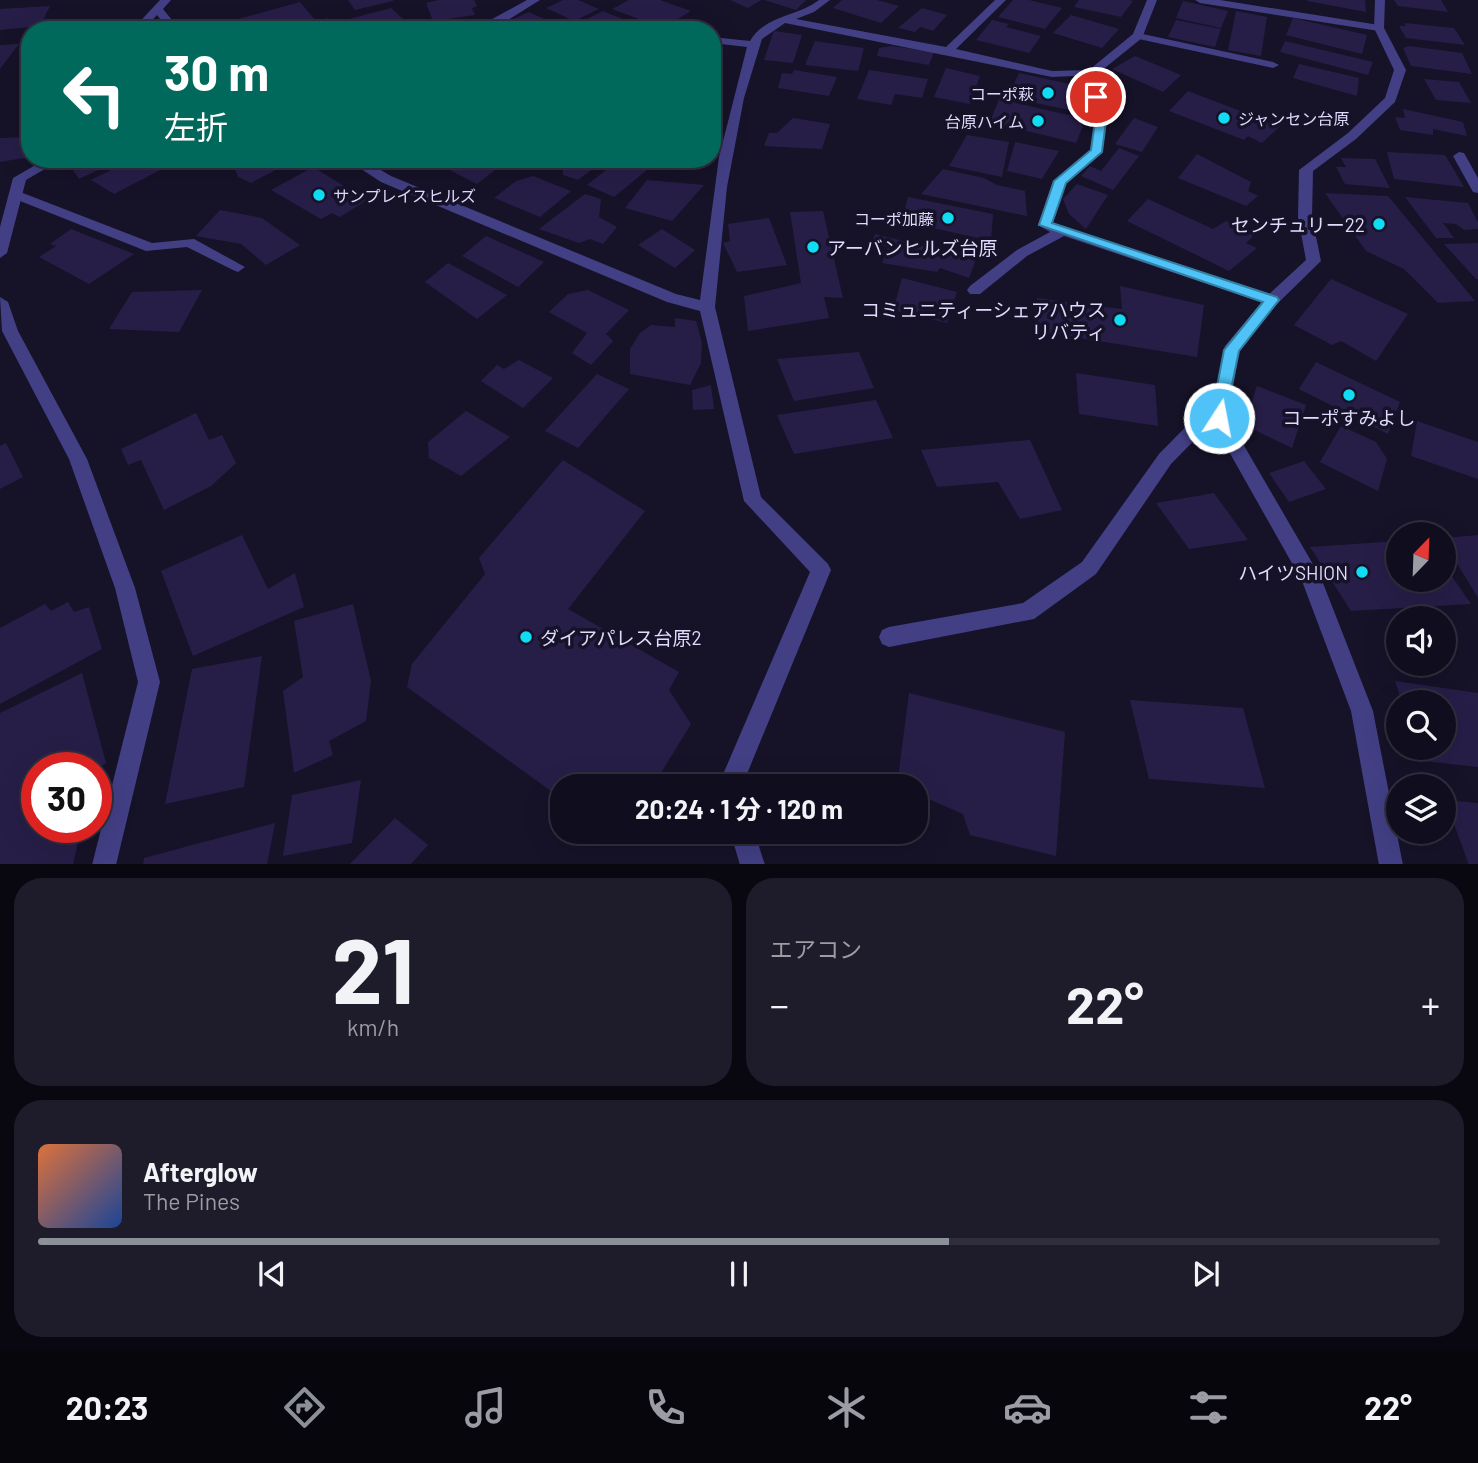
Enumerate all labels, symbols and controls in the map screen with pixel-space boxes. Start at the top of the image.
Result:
text: 30 m [164,42,269,101]
icon: left [49,49,140,140]
pin [1066,67,1126,127]
icon: arrive [1077,78,1115,116]
place label: コーポ萩 [970,84,1034,103]
marker: コーポ萩 [1040,85,1056,101]
text: 左折 [164,107,228,145]
place label: ジャンセン台原 [1238,109,1349,128]
marker: ジャンセン台原 [1216,110,1232,126]
place label: 台原ハイム [945,112,1024,131]
marker: 台原ハイム [1030,113,1046,129]
place label: サンプレイスヒルズ [333,186,476,205]
marker: サンプレイスヒルズ [311,187,327,203]
place label: コーポ加藤 [854,209,934,228]
marker: コーポ加藤 [940,210,956,226]
place label: センチュリー22 [1231,213,1365,236]
marker: センチュリー22 [1371,216,1387,232]
place label: アーバンヒルズ台原 [827,236,998,259]
marker: アーバンヒルズ台原 [805,239,821,255]
place label: コミュニティーシェアハウス リバティ [861,298,1106,343]
marker: コミュニティーシェアハウス リバティ [1112,312,1128,328]
position arrow [1182,381,1256,455]
marker: コーポすみよし [1341,387,1357,403]
place label: コーポすみよし [1282,406,1416,429]
north arrow [1386,522,1456,592]
map controls [1386,522,1456,844]
place label: ハイツSHION [1238,561,1348,584]
marker: ハイツSHION [1354,564,1370,580]
button: sound [1386,606,1456,676]
place label: ダイアパレス台原2 [540,626,702,649]
marker: ダイアパレス台原2 [518,629,534,645]
button: search [1386,690,1456,760]
speed limit sign: 30 [21,752,112,843]
button: layers [1386,774,1456,844]
text: 20:24 · 1 分 · 120 m [635,793,843,824]
text: 21 [332,913,414,1022]
text: エアコン [770,935,862,963]
text: 22° [1066,972,1144,1034]
text: − [770,981,789,1027]
text: + [1421,981,1440,1027]
text: km/h [347,1013,399,1041]
text: Afterglow [143,1156,258,1187]
text: The Pines [143,1187,240,1215]
icon: previous [253,1255,291,1293]
icon: pause [720,1255,758,1293]
icon: next [1187,1255,1225,1293]
icon: directions [280,1383,329,1432]
icon: music [461,1383,510,1432]
icon: phone [641,1383,690,1432]
icon: climate [822,1383,871,1432]
icon: car [1003,1383,1052,1432]
icon: filters [1184,1383,1233,1432]
text: 20:23 [66,1388,148,1426]
text: 22° [1364,1388,1412,1426]

